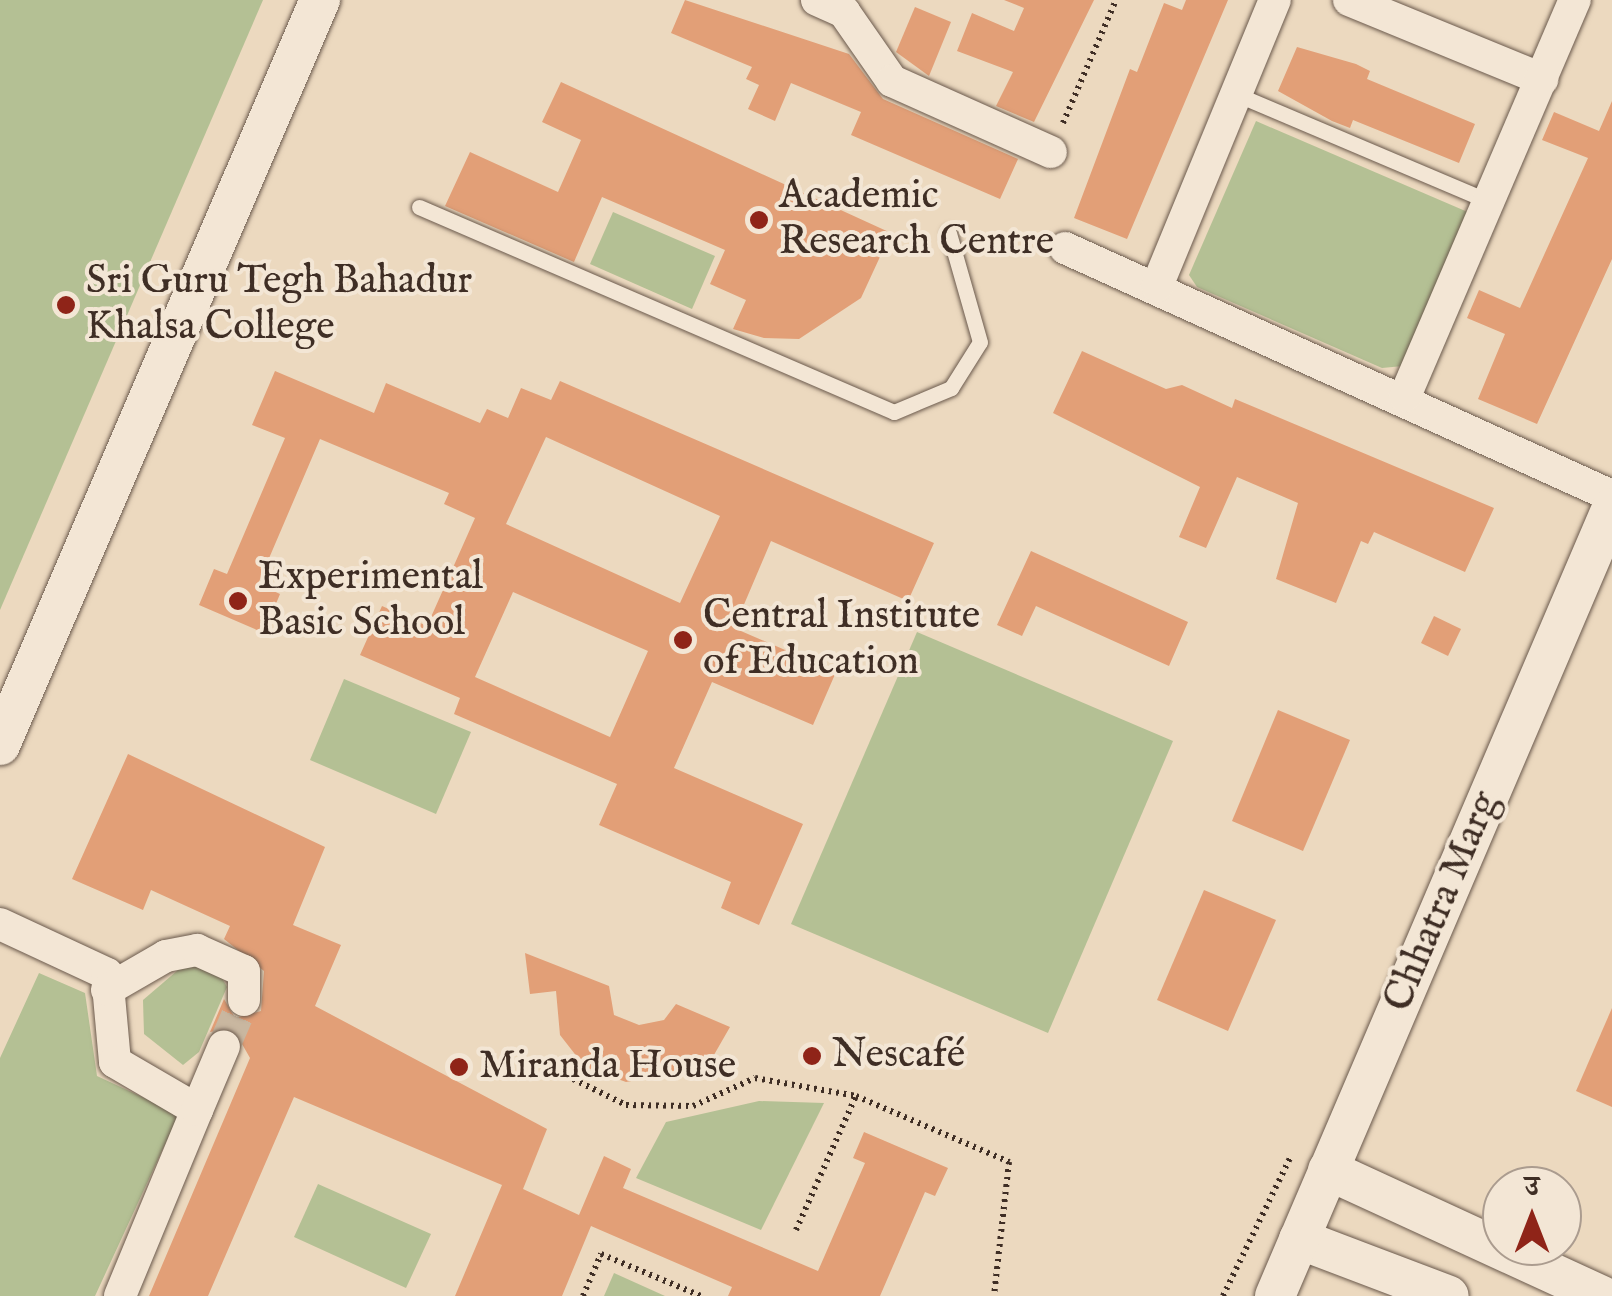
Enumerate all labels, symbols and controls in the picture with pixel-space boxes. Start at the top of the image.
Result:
place label: Academic Research Centre [779,173,1054,267]
marker: Academic Research Centre [748,209,770,231]
place label: Sri Guru Tegh Bahadur Khalsa College [86,258,472,352]
marker: Sri Guru Tegh Bahadur Khalsa College [55,294,77,316]
place label: Experimental Basic School [258,554,483,648]
marker: Experimental Basic School [227,590,249,612]
place label: Central Institute of Education [703,593,980,687]
marker: Central Institute of Education [672,629,694,651]
street label: Chhatra Marg [1375,785,1511,1019]
place label: Nescafé [832,1032,965,1080]
place label: Miranda House [479,1043,736,1091]
marker: Nescafé [801,1045,823,1067]
marker: Miranda House [448,1056,470,1078]
north arrow [1482,1166,1582,1266]
text: उ [1525,1170,1539,1205]

